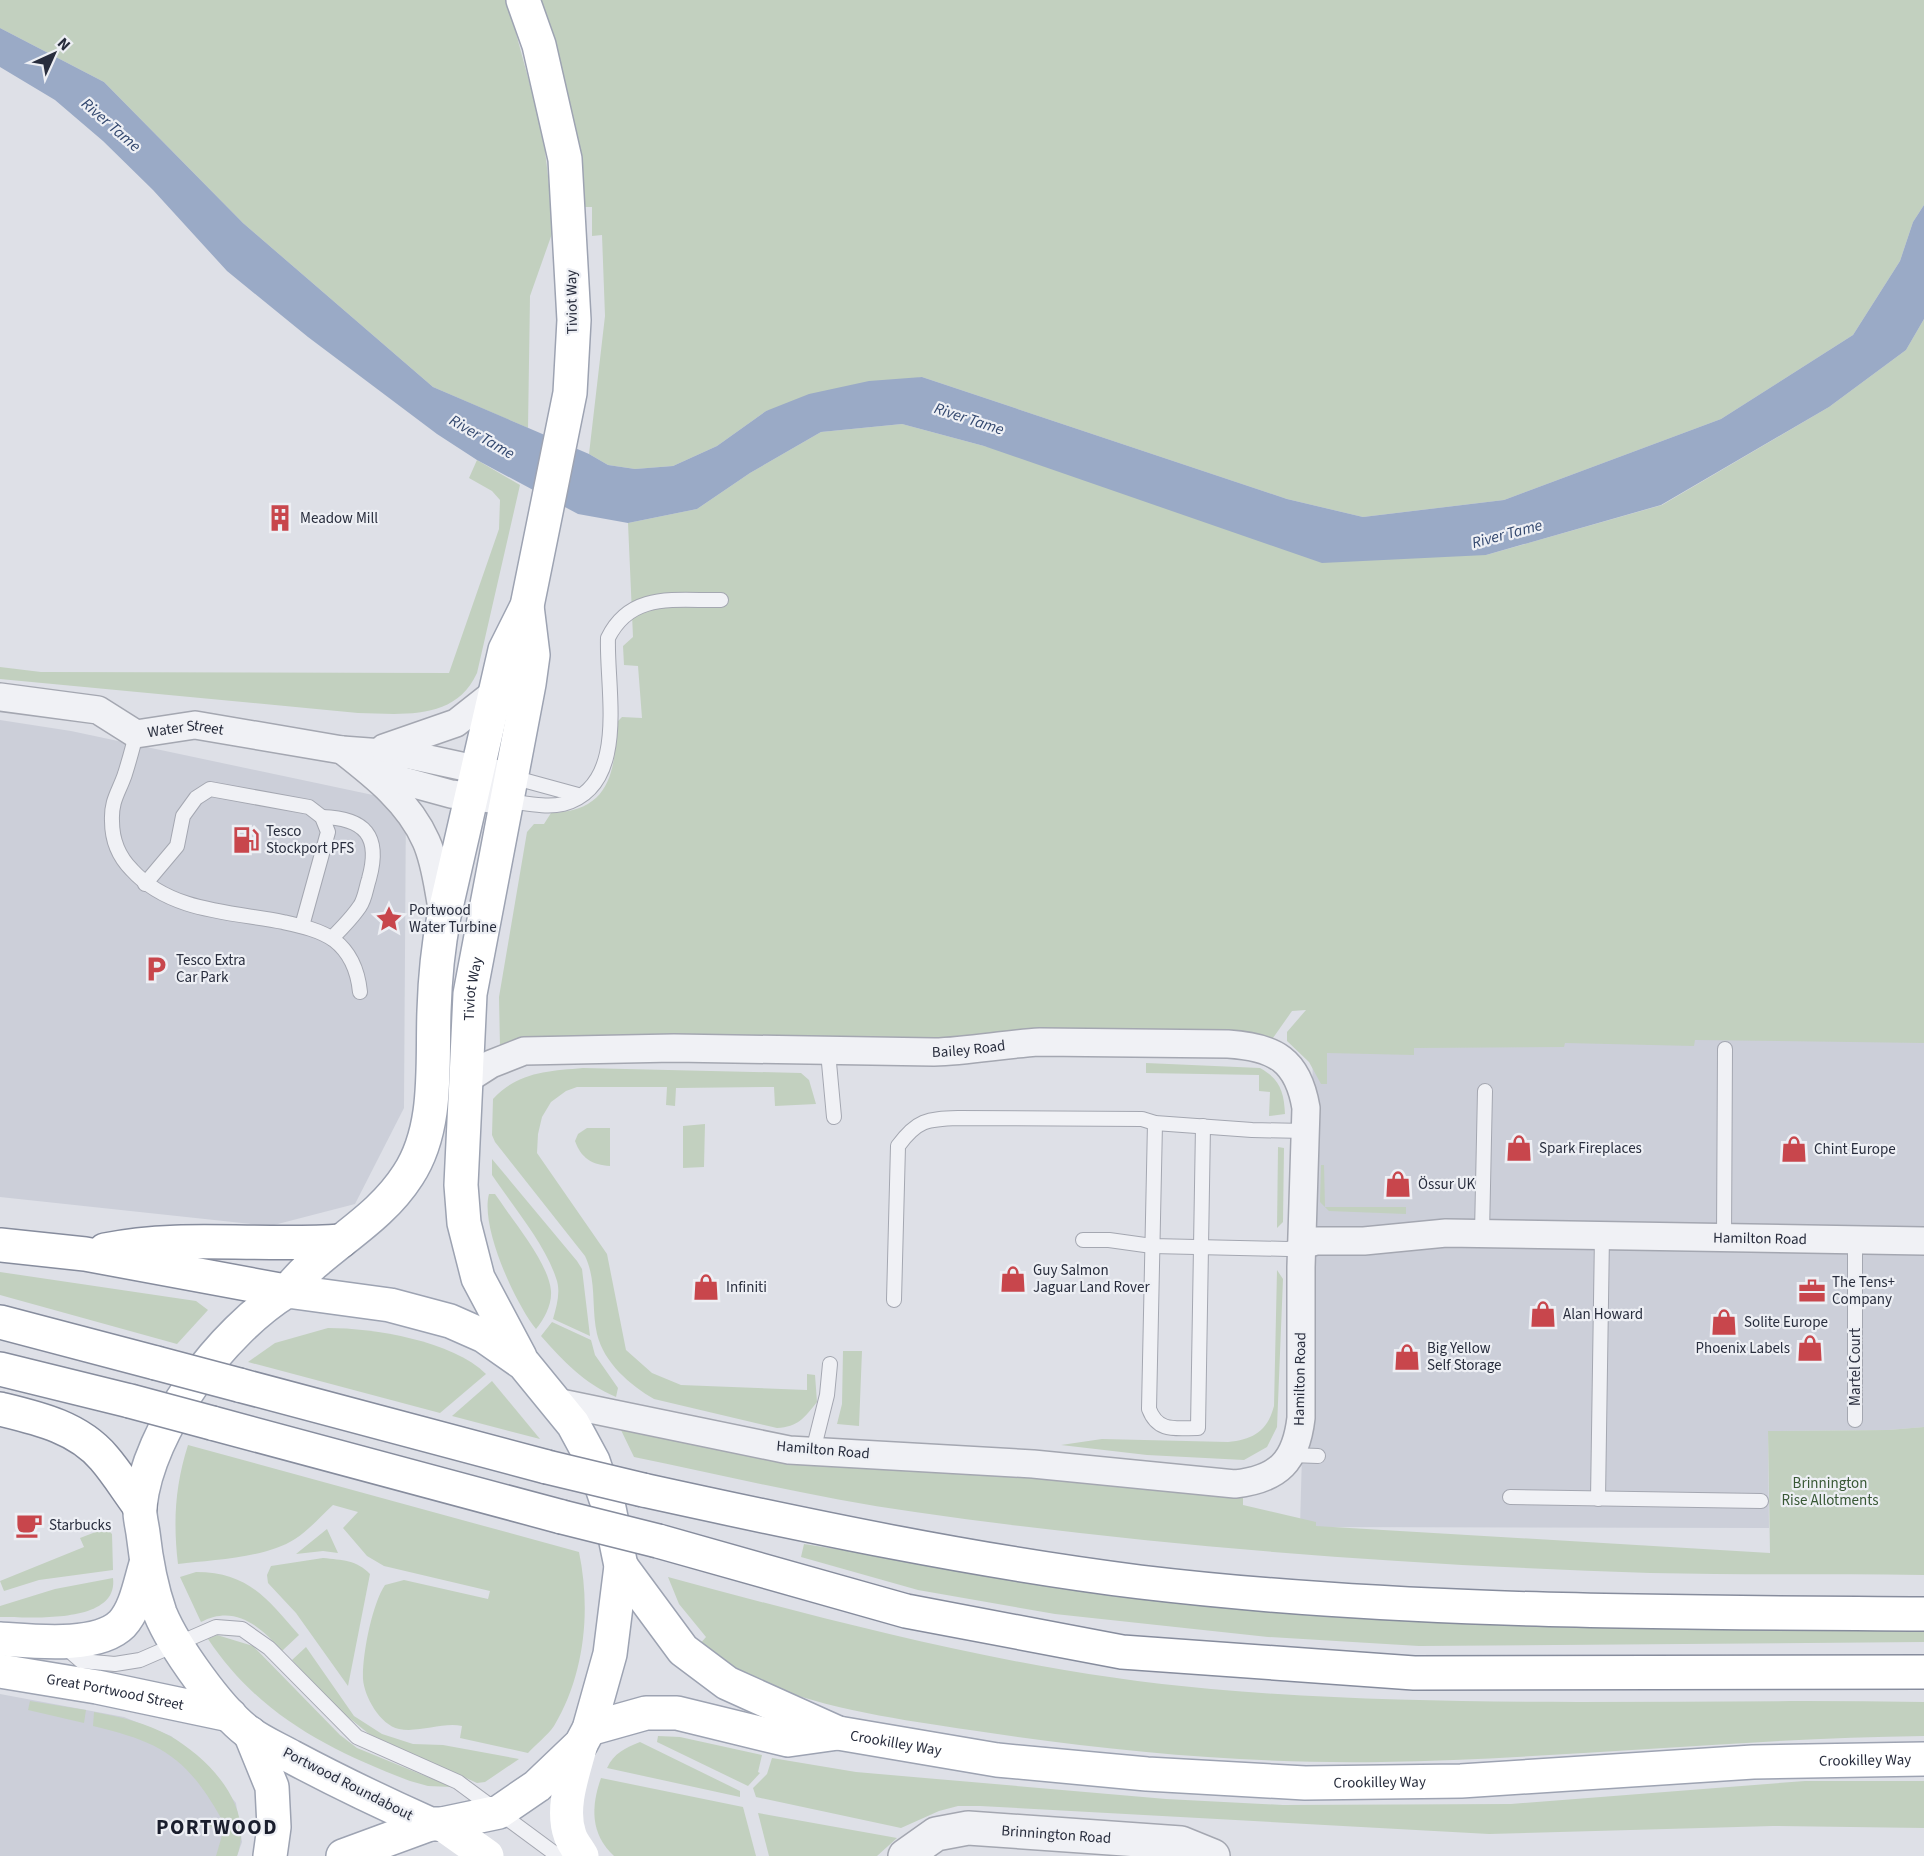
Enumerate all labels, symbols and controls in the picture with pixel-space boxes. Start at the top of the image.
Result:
north arrow [24,24,84,84]
text: N [52,33,75,56]
water label: River Tame [77,93,146,157]
street label: Tiviot Way [561,270,583,334]
water label: River Tame [931,397,1007,441]
water label: River Tame [445,409,519,465]
building icon: Meadow Mill [265,503,295,533]
place label: Meadow Mill [300,508,378,529]
water label: River Tame [1469,514,1545,554]
street label: Water Street [146,714,225,743]
place label: Tesco Stockport PFS [266,821,354,859]
fuel station icon: Tesco Stockport PFS [231,825,261,855]
place label: Portwood Water Turbine [409,900,497,938]
place icon: Portwood Water Turbine [374,904,404,934]
place label: Tesco Extra Car Park [176,950,246,988]
parking icon: Tesco Extra Car Park [141,954,171,984]
street label: Tiviot Way [458,955,487,1021]
street label: Bailey Road [932,1035,1007,1063]
shop icon: Spark Fireplaces [1504,1133,1534,1163]
shop icon: Chint Europe [1779,1134,1809,1164]
place label: Spark Fireplaces [1539,1138,1642,1159]
place label: Chint Europe [1814,1139,1896,1160]
shop icon: Össur UK [1383,1169,1413,1199]
place label: Össur UK [1418,1174,1476,1195]
street label: Hamilton Road [1713,1227,1807,1250]
place label: Guy Salmon Jaguar Land Rover [1033,1260,1150,1298]
shop icon: Guy Salmon Jaguar Land Rover [998,1264,1028,1294]
shop icon: Infiniti [691,1272,721,1302]
place label: The Tens+ Company [1832,1272,1895,1310]
office icon: The Tens+ Company [1797,1276,1827,1306]
place label: Infiniti [726,1277,767,1298]
shop icon: Alan Howard [1528,1299,1558,1329]
place label: Alan Howard [1563,1304,1643,1325]
shop icon: Solite Europe [1709,1307,1739,1337]
place label: Solite Europe [1744,1312,1828,1333]
street label: Martel Court [1845,1328,1866,1406]
street label: Hamilton Road [1289,1332,1311,1426]
shop icon: Phoenix Labels [1795,1333,1825,1363]
place label: Big Yellow Self Storage [1427,1338,1502,1376]
place label: Phoenix Labels [1695,1338,1790,1359]
shop icon: Big Yellow Self Storage [1392,1342,1422,1372]
street label: Hamilton Road [775,1435,871,1465]
park label: Brinnington Rise Allotments [1782,1473,1878,1511]
cafe icon: Starbucks [14,1510,44,1540]
place label: Starbucks [49,1515,111,1536]
street label: Great Portwood Street [45,1668,186,1716]
street label: Crookilley Way [849,1725,943,1761]
street label: Portwood Roundabout [279,1742,417,1826]
street label: Crookilley Way [1819,1749,1911,1771]
street label: Crookilley Way [1333,1771,1426,1793]
district label: PORTWOOD [156,1812,278,1842]
street label: Brinnington Road [1001,1820,1112,1849]

